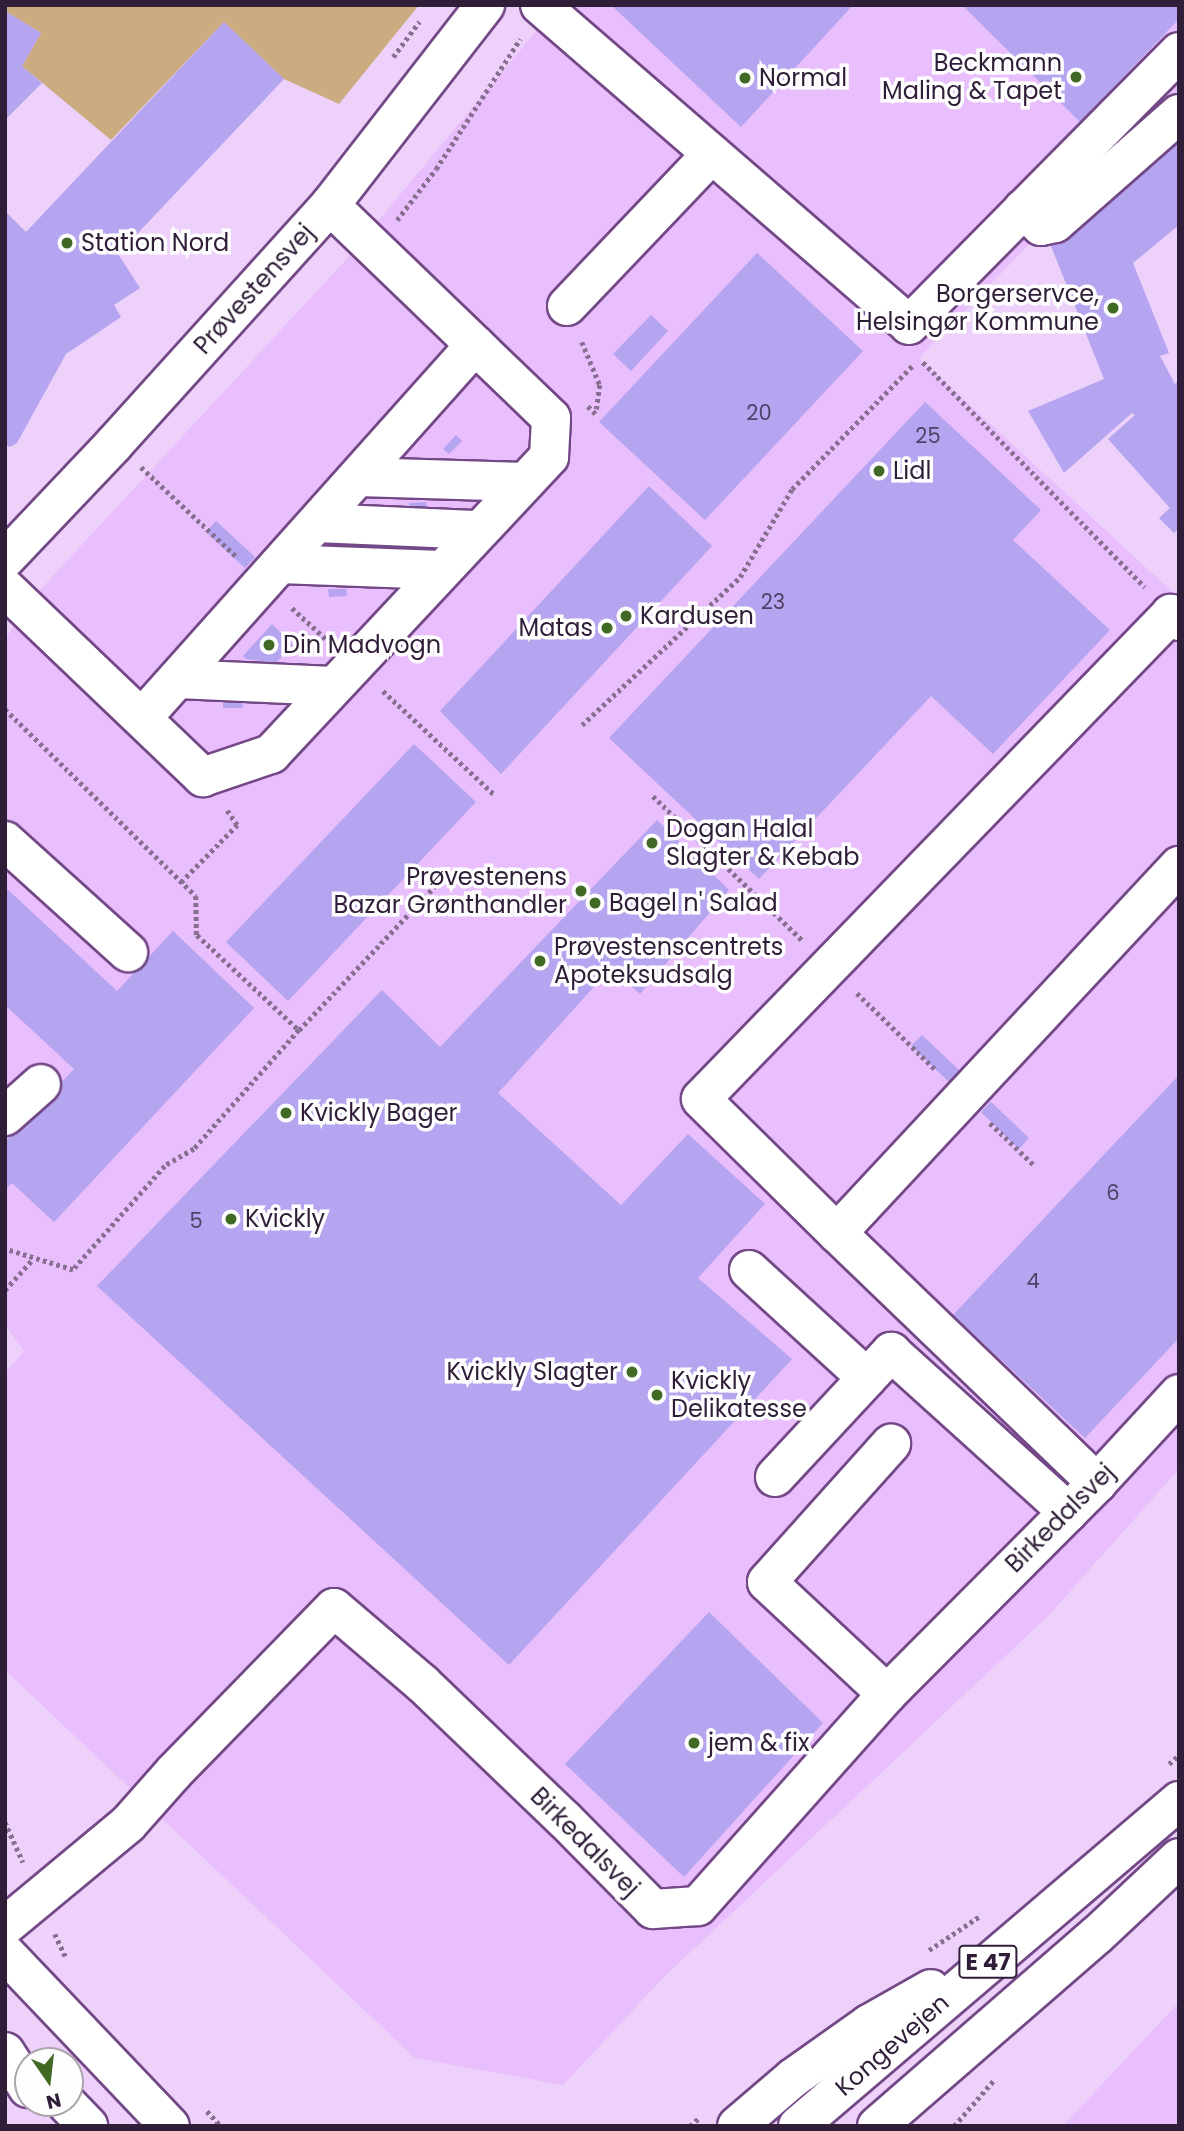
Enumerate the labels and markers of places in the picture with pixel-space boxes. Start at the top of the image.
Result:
place label: Beckmann Maling & Tapet [882,49,1062,105]
place label: Normal [759,64,847,92]
marker: Beckmann Maling & Tapet [1068,69,1084,85]
marker: Normal [737,70,753,86]
place label: Station Nord [81,229,229,257]
marker: Station Nord [59,235,75,251]
place label: Borgerservce, Helsingør Kommune [856,280,1099,336]
marker: Borgerservce, Helsingør Kommune [1105,300,1121,316]
place label: Lidl [893,457,931,485]
marker: Lidl [871,463,887,479]
place label: Kardusen [640,602,754,630]
marker: Kardusen [618,608,634,624]
place label: Matas [519,614,593,642]
marker: Matas [599,620,615,636]
place label: Din Madvogn [283,631,441,659]
marker: Din Madvogn [261,637,277,653]
place label: Dogan Halal Slagter & Kebab [666,815,859,871]
marker: Dogan Halal Slagter & Kebab [644,835,660,851]
place label: Prøvestenens Bazar Grønthandler [334,863,567,919]
marker: Prøvestenens Bazar Grønthandler [573,883,589,899]
place label: Bagel n' Salad [609,889,778,917]
marker: Bagel n' Salad [587,895,603,911]
place label: Prøvestenscentrets Apoteksudsalg [554,933,783,989]
marker: Prøvestenscentrets Apoteksudsalg [532,953,548,969]
place label: Kvickly Bager [300,1099,457,1127]
marker: Kvickly Bager [278,1105,294,1121]
place label: Kvickly [245,1205,325,1233]
marker: Kvickly [223,1211,239,1227]
place label: Kvickly Slagter [446,1358,618,1386]
marker: Kvickly Slagter [624,1364,640,1380]
place label: Kvickly Delikatesse [671,1367,807,1423]
marker: Kvickly Delikatesse [649,1387,665,1403]
place label: jem & fix [708,1729,809,1757]
marker: jem & fix [686,1735,702,1751]

